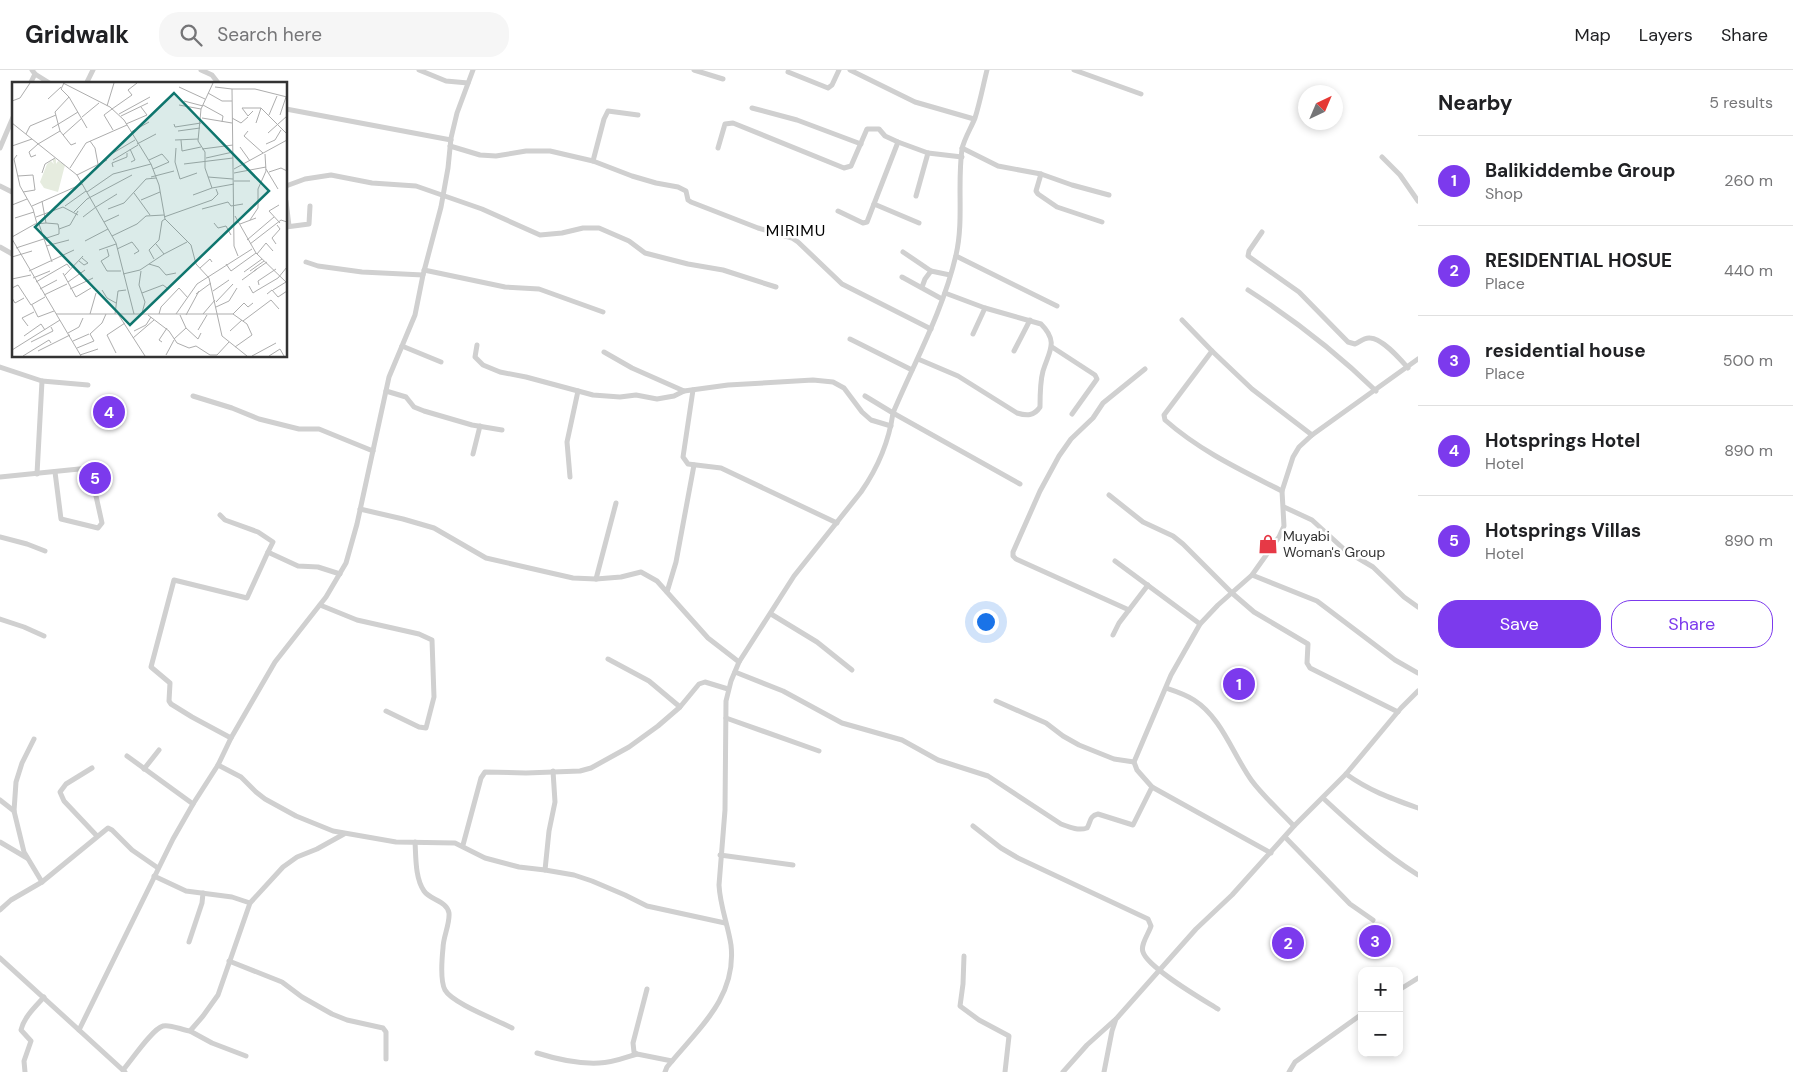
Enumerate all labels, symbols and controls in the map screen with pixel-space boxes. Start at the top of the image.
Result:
search box [159,12,509,57]
text: Gridwalk [25,19,129,50]
icon: search [177,21,205,49]
text: Search here [217,22,322,47]
text: Map [1575,23,1611,47]
text: Layers [1639,23,1693,47]
text: Share [1721,23,1768,47]
inset map [12,82,288,358]
north arrow [1298,85,1343,130]
text: Nearby [1438,89,1512,117]
text: 5 results [1709,92,1773,113]
text: Balikiddembe Group [1485,158,1675,183]
text: 1 [1451,170,1457,191]
text: 260 m [1724,170,1773,191]
text: Shop [1485,183,1523,204]
district label: MIRIMU [766,220,826,241]
text: RESIDENTIAL HOSUE [1485,248,1672,273]
text: 2 [1449,260,1459,281]
text: 440 m [1724,260,1773,281]
text: Place [1485,273,1525,294]
text: residential house [1485,338,1646,363]
text: 3 [1449,350,1459,371]
text: 500 m [1723,350,1773,371]
text: Place [1485,363,1525,384]
pin: 4 [93,393,125,431]
text: Hotsprings Hotel [1485,428,1640,453]
text: 4 [1449,440,1459,461]
text: 890 m [1724,440,1773,461]
text: Hotel [1485,453,1524,474]
pin: 5 [79,459,111,497]
text: Hotsprings Villas [1485,518,1641,543]
place label: Muyabi Woman's Group [1283,527,1385,561]
text: 5 [1449,530,1459,551]
text: 890 m [1724,530,1773,551]
shop icon: Muyabi Woman's Group [1257,533,1279,555]
text: Hotel [1485,543,1524,564]
button: Save [1438,600,1601,648]
button: Share [1611,600,1773,648]
your location [973,609,999,635]
pin: 1 [1223,665,1255,703]
pin: 3 [1359,922,1391,960]
pin: 2 [1272,924,1304,962]
map controls [1358,967,1403,1057]
button: + [1358,967,1403,1012]
button: − [1358,1012,1403,1057]

